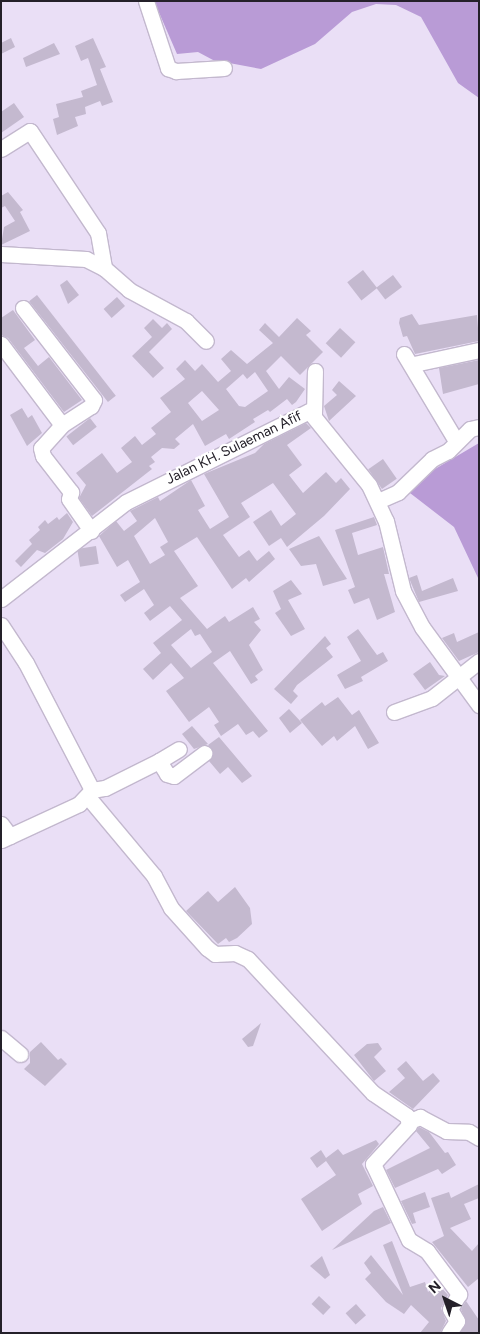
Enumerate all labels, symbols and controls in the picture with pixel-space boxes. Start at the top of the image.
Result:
street label: Jalan KH. Sulaeman Afif [163,408,305,488]
north arrow [420,1274,470,1324]
text: N [425,1277,444,1297]

